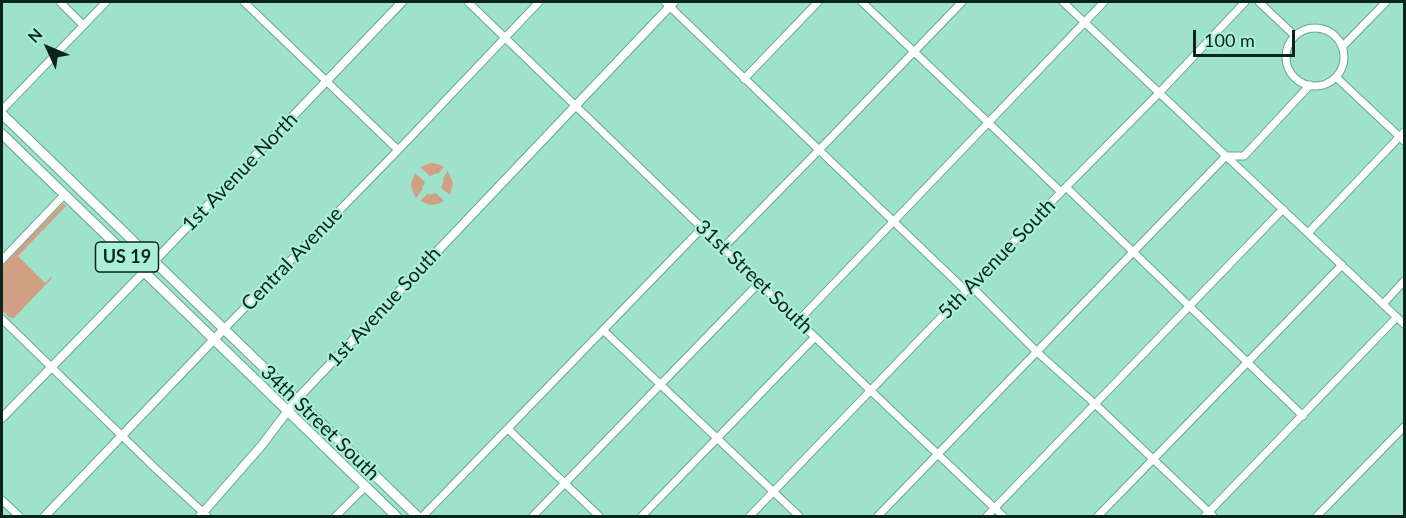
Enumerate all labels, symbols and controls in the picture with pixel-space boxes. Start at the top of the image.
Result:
north arrow [18,18,78,78]
scale bar [1196,18,1298,56]
text: N [24,24,46,46]
text: 100 m [1204,29,1255,51]
street label: 1st Avenue North [177,108,303,236]
street label: 5th Avenue South [933,194,1061,324]
street label: Central Avenue [236,202,348,316]
street label: 31st Street South [690,215,818,339]
road number: US 19 [96,242,158,272]
street label: 1st Avenue South [322,242,446,372]
street label: 34th Street South [256,360,384,486]

